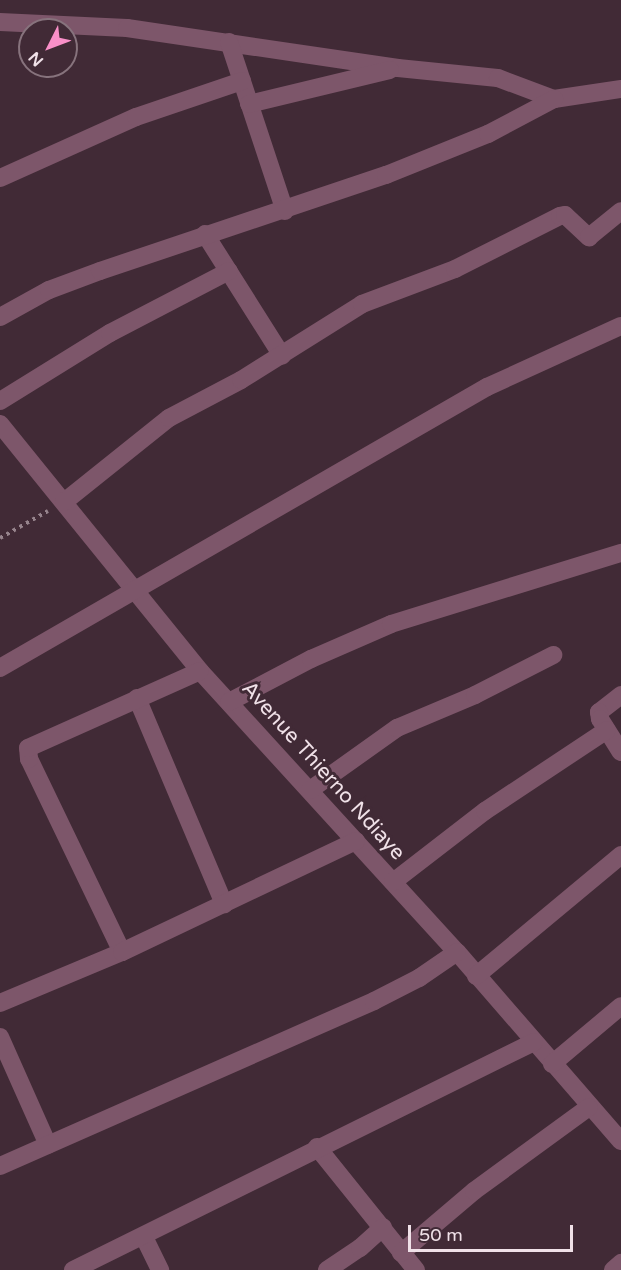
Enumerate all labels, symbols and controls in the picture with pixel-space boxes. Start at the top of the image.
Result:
north arrow [18,18,78,78]
text: N [24,47,48,70]
street label: Avenue Thierno Ndiaye [236,676,410,866]
scale bar [411,1213,576,1251]
text: 50 m [419,1224,463,1246]

